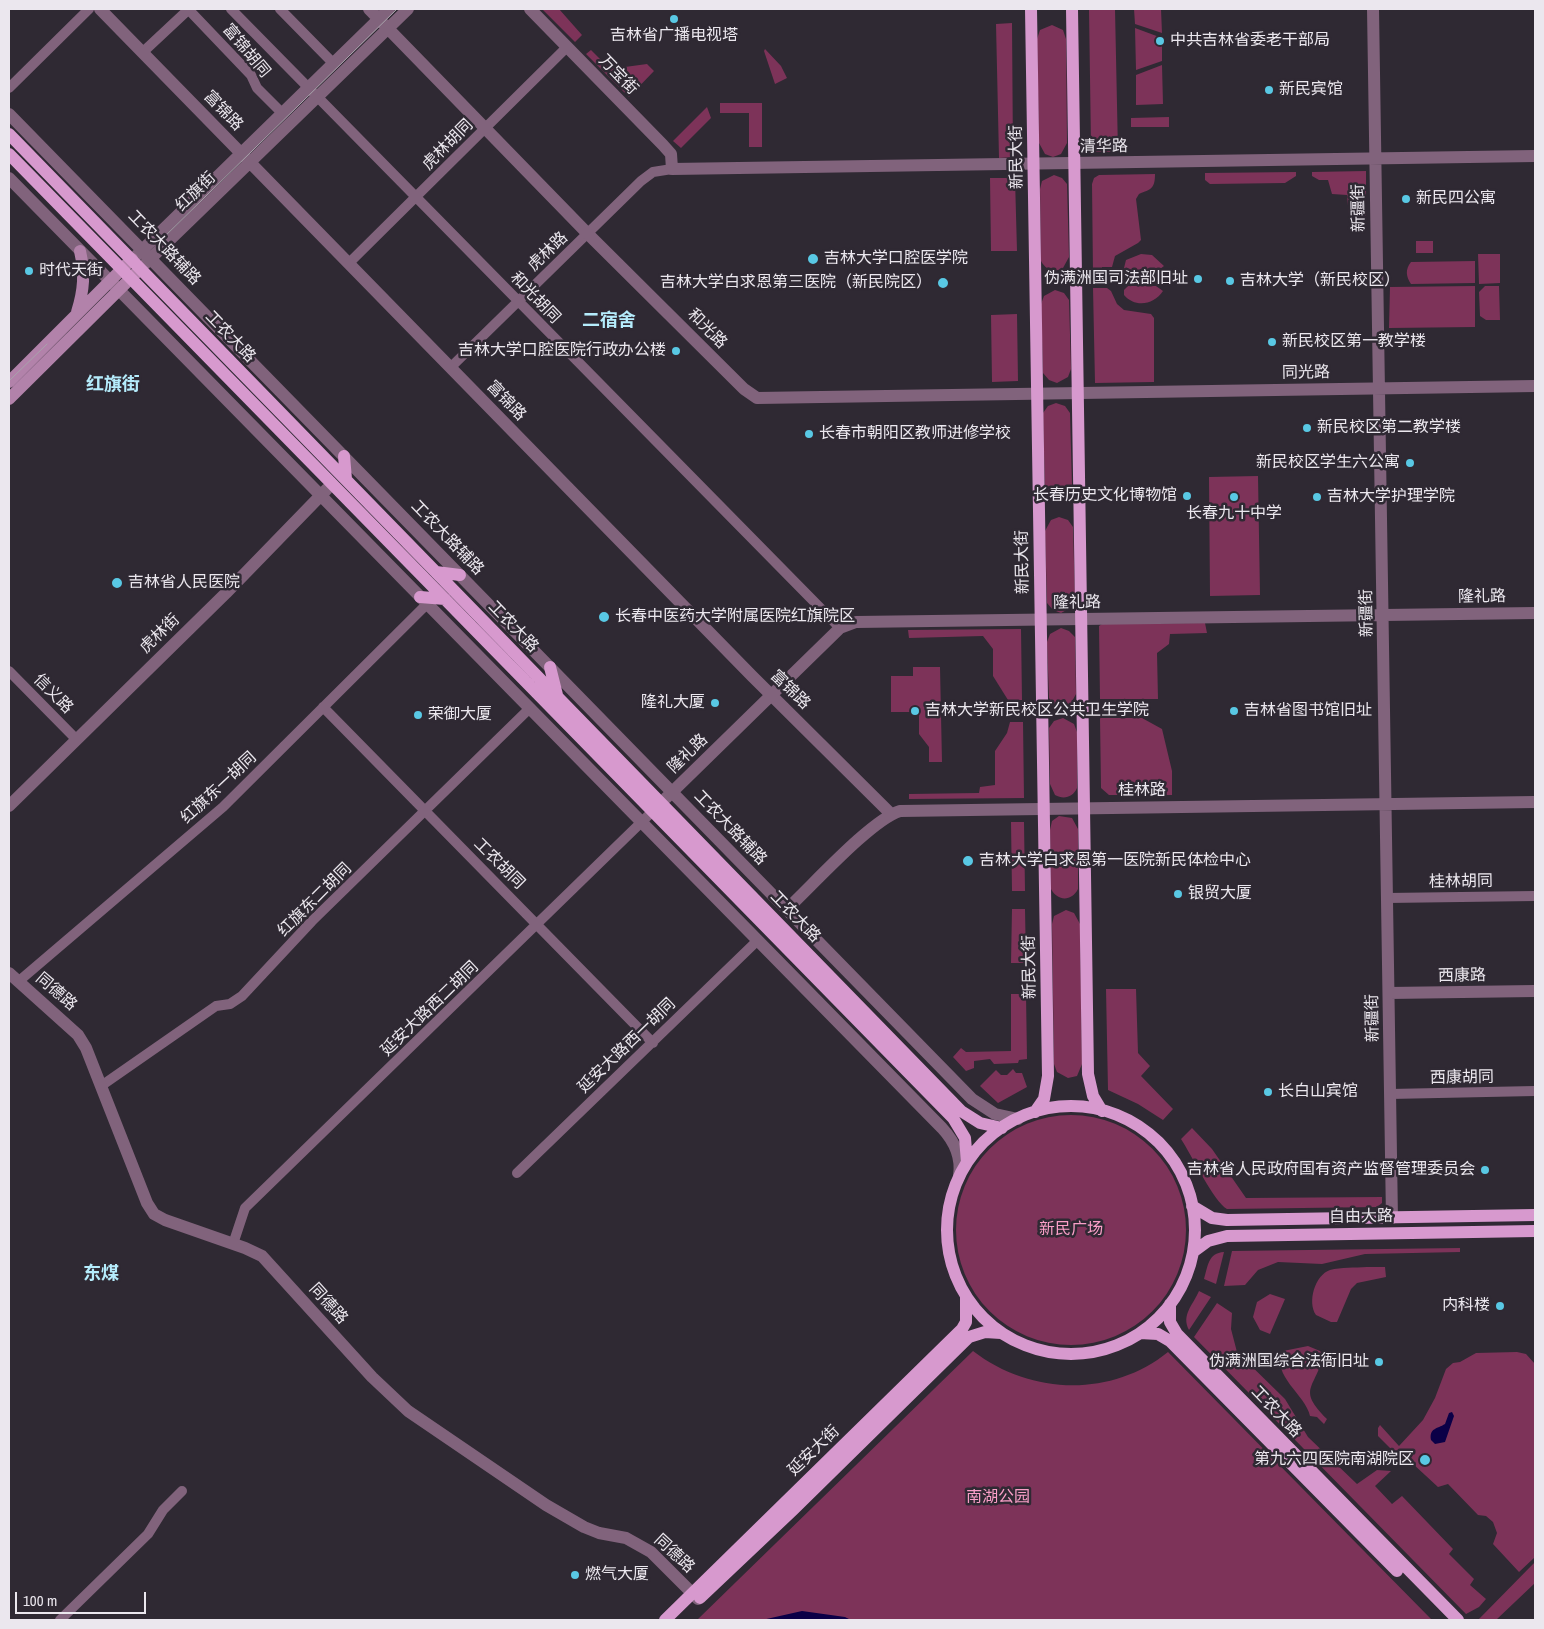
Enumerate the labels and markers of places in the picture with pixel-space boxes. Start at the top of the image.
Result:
marker: 吉林省广播电视塔 [668,13,680,25]
place label: 吉林省广播电视塔 [610,26,738,46]
place label: 中共吉林省委老干部局 [1170,31,1330,51]
marker: 中共吉林省委老干部局 [1154,35,1166,47]
place label: 新民宾馆 [1279,80,1343,100]
marker: 新民宾馆 [1263,84,1275,96]
place label: 新民四公寓 [1416,189,1496,209]
marker: 新民四公寓 [1400,193,1412,205]
place label: 吉林大学口腔医学院 [824,249,968,269]
marker: 吉林大学口腔医学院 [806,252,820,266]
place label: 时代天街 [39,261,103,281]
marker: 时代天街 [23,265,35,277]
place label: 伪满洲国司法部旧址 [1044,269,1188,289]
place label: 吉林大学（新民校区） [1240,271,1400,291]
place label: 吉林大学白求恩第三医院（新民院区） [660,273,932,293]
marker: 伪满洲国司法部旧址 [1192,273,1204,285]
marker: 吉林大学（新民校区） [1224,275,1236,287]
marker: 吉林大学白求恩第三医院（新民院区） [936,276,950,290]
place label: 新民校区第一教学楼 [1282,332,1426,352]
marker: 新民校区第一教学楼 [1266,336,1278,348]
place label: 吉林大学口腔医院行政办公楼 [458,341,666,361]
marker: 吉林大学口腔医院行政办公楼 [670,345,682,357]
place label: 新民校区第二教学楼 [1317,418,1461,438]
marker: 新民校区第二教学楼 [1301,422,1313,434]
place label: 长春市朝阳区教师进修学校 [819,424,1011,444]
marker: 长春市朝阳区教师进修学校 [803,428,815,440]
place label: 新民校区学生六公寓 [1256,453,1400,473]
marker: 新民校区学生六公寓 [1404,457,1416,469]
place label: 长春历史文化博物馆 [1033,486,1177,506]
place label: 吉林大学护理学院 [1327,487,1455,507]
marker: 长春历史文化博物馆 [1181,490,1193,502]
marker: 长春九十中学 [1228,491,1240,503]
marker: 吉林大学护理学院 [1311,491,1323,503]
place label: 长春九十中学 [1186,504,1282,524]
place label: 吉林省人民医院 [128,573,240,593]
marker: 吉林省人民医院 [110,576,124,590]
place label: 长春中医药大学附属医院红旗院区 [615,607,855,627]
marker: 长春中医药大学附属医院红旗院区 [597,610,611,624]
place label: 隆礼大厦 [641,693,705,713]
marker: 隆礼大厦 [709,697,721,709]
place label: 吉林大学新民校区公共卫生学院 [925,701,1149,721]
place label: 吉林省图书馆旧址 [1244,701,1372,721]
place label: 荣御大厦 [428,705,492,725]
marker: 吉林大学新民校区公共卫生学院 [909,705,921,717]
marker: 吉林省图书馆旧址 [1228,705,1240,717]
marker: 荣御大厦 [412,709,424,721]
place label: 吉林大学白求恩第一医院新民体检中心 [979,851,1251,871]
marker: 吉林大学白求恩第一医院新民体检中心 [961,854,975,868]
place label: 银贸大厦 [1188,884,1252,904]
marker: 银贸大厦 [1172,888,1184,900]
place label: 长白山宾馆 [1278,1082,1358,1102]
marker: 长白山宾馆 [1262,1086,1274,1098]
place label: 吉林省人民政府国有资产监督管理委员会 [1187,1160,1475,1180]
marker: 吉林省人民政府国有资产监督管理委员会 [1479,1164,1491,1176]
place label: 内科楼 [1442,1296,1490,1316]
marker: 内科楼 [1494,1300,1506,1312]
place label: 伪满洲国综合法衙旧址 [1209,1352,1369,1372]
marker: 伪满洲国综合法衙旧址 [1373,1356,1385,1368]
place label: 第九六四医院南湖院区 [1254,1450,1414,1470]
marker: 第九六四医院南湖院区 [1418,1453,1432,1467]
place label: 燃气大厦 [585,1565,649,1585]
marker: 燃气大厦 [569,1569,581,1581]

